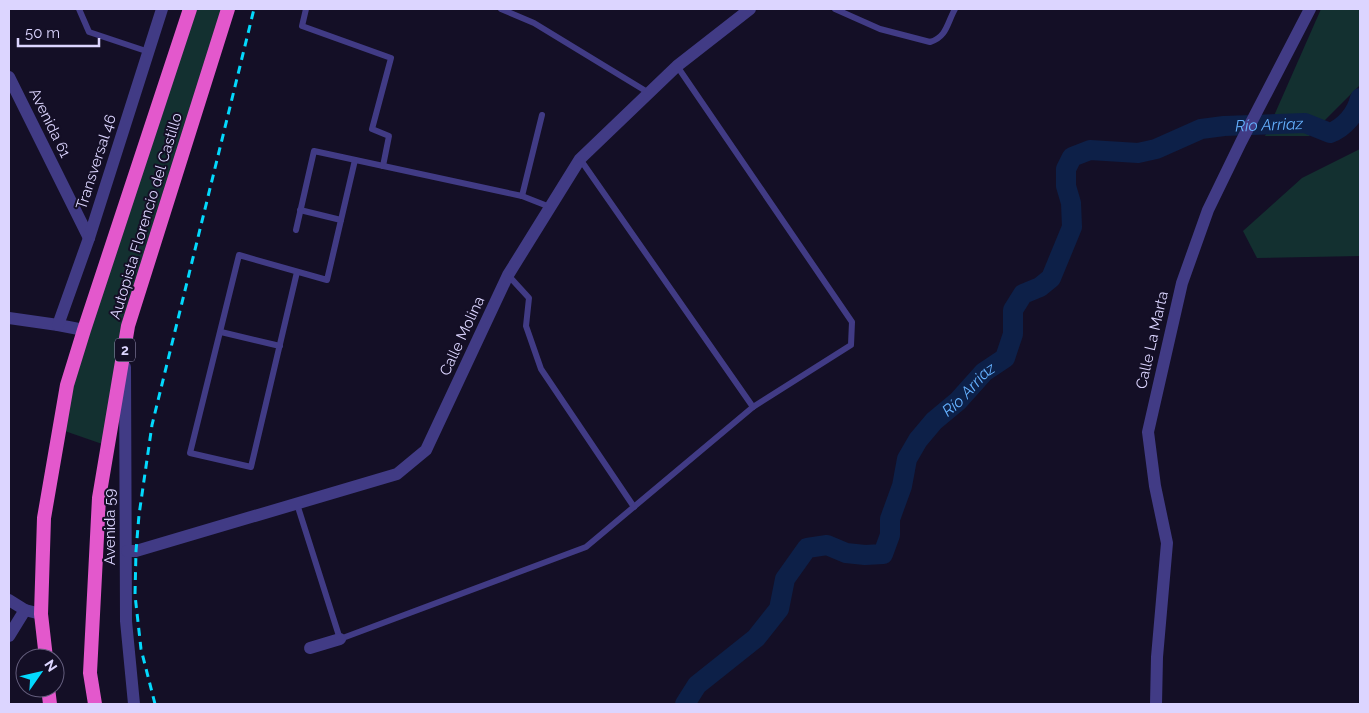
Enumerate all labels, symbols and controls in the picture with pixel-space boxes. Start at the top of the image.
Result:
scale bar [18,15,99,47]
text: 50 m [25,24,60,42]
street label: Avenida 61 [25,85,75,161]
street label: Autopista Florencio del Castillo [106,111,186,321]
street label: Transversal 46 [72,112,120,212]
water label: Río Arriaz [1235,114,1304,136]
street label: Calle La Marta [1132,289,1172,391]
street label: Calle Molina [436,293,488,379]
road number: 2 [115,338,135,362]
water label: Río Arriaz [938,358,999,420]
street label: Avenida 59 [101,489,119,565]
north arrow [15,648,65,698]
text: N [41,657,60,675]

